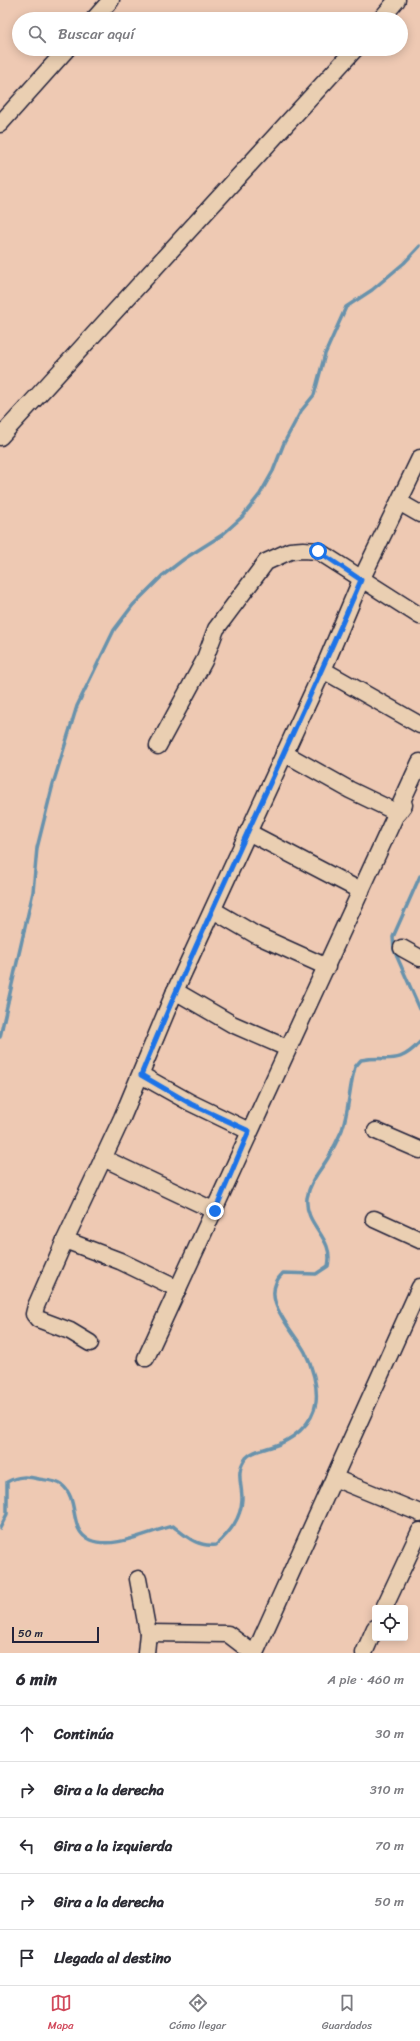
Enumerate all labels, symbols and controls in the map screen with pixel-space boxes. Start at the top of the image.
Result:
search box [12,12,408,56]
text: Buscar aquí [58,21,135,47]
icon: search [26,23,48,45]
route start [309,542,327,560]
route end [206,1202,224,1220]
map controls [372,1605,408,1641]
button: locate [372,1605,408,1641]
text: 50 m [18,1624,43,1643]
scale bar [12,1625,99,1644]
text: 6 min [16,1664,57,1694]
text: A pie · 460 m [328,1668,404,1691]
text: Continúa [54,1721,113,1747]
text: 30 m [375,1722,404,1745]
icon: ahead [16,1723,38,1745]
text: Gira a la derecha [54,1777,164,1803]
text: 310 m [370,1778,404,1801]
icon: right [16,1779,38,1801]
text: Gira a la izquierda [54,1833,172,1859]
text: 70 m [375,1834,404,1857]
icon: left [16,1835,38,1857]
text: Gira a la derecha [54,1889,164,1915]
text: 50 m [374,1890,404,1913]
icon: right [16,1891,38,1913]
text: Llegada al destino [54,1945,171,1971]
icon: arrive [16,1947,38,1969]
tab: Mapa [48,1992,74,2035]
tab: Cómo llegar [169,1992,226,2035]
tab: Guardados [322,1992,372,2035]

